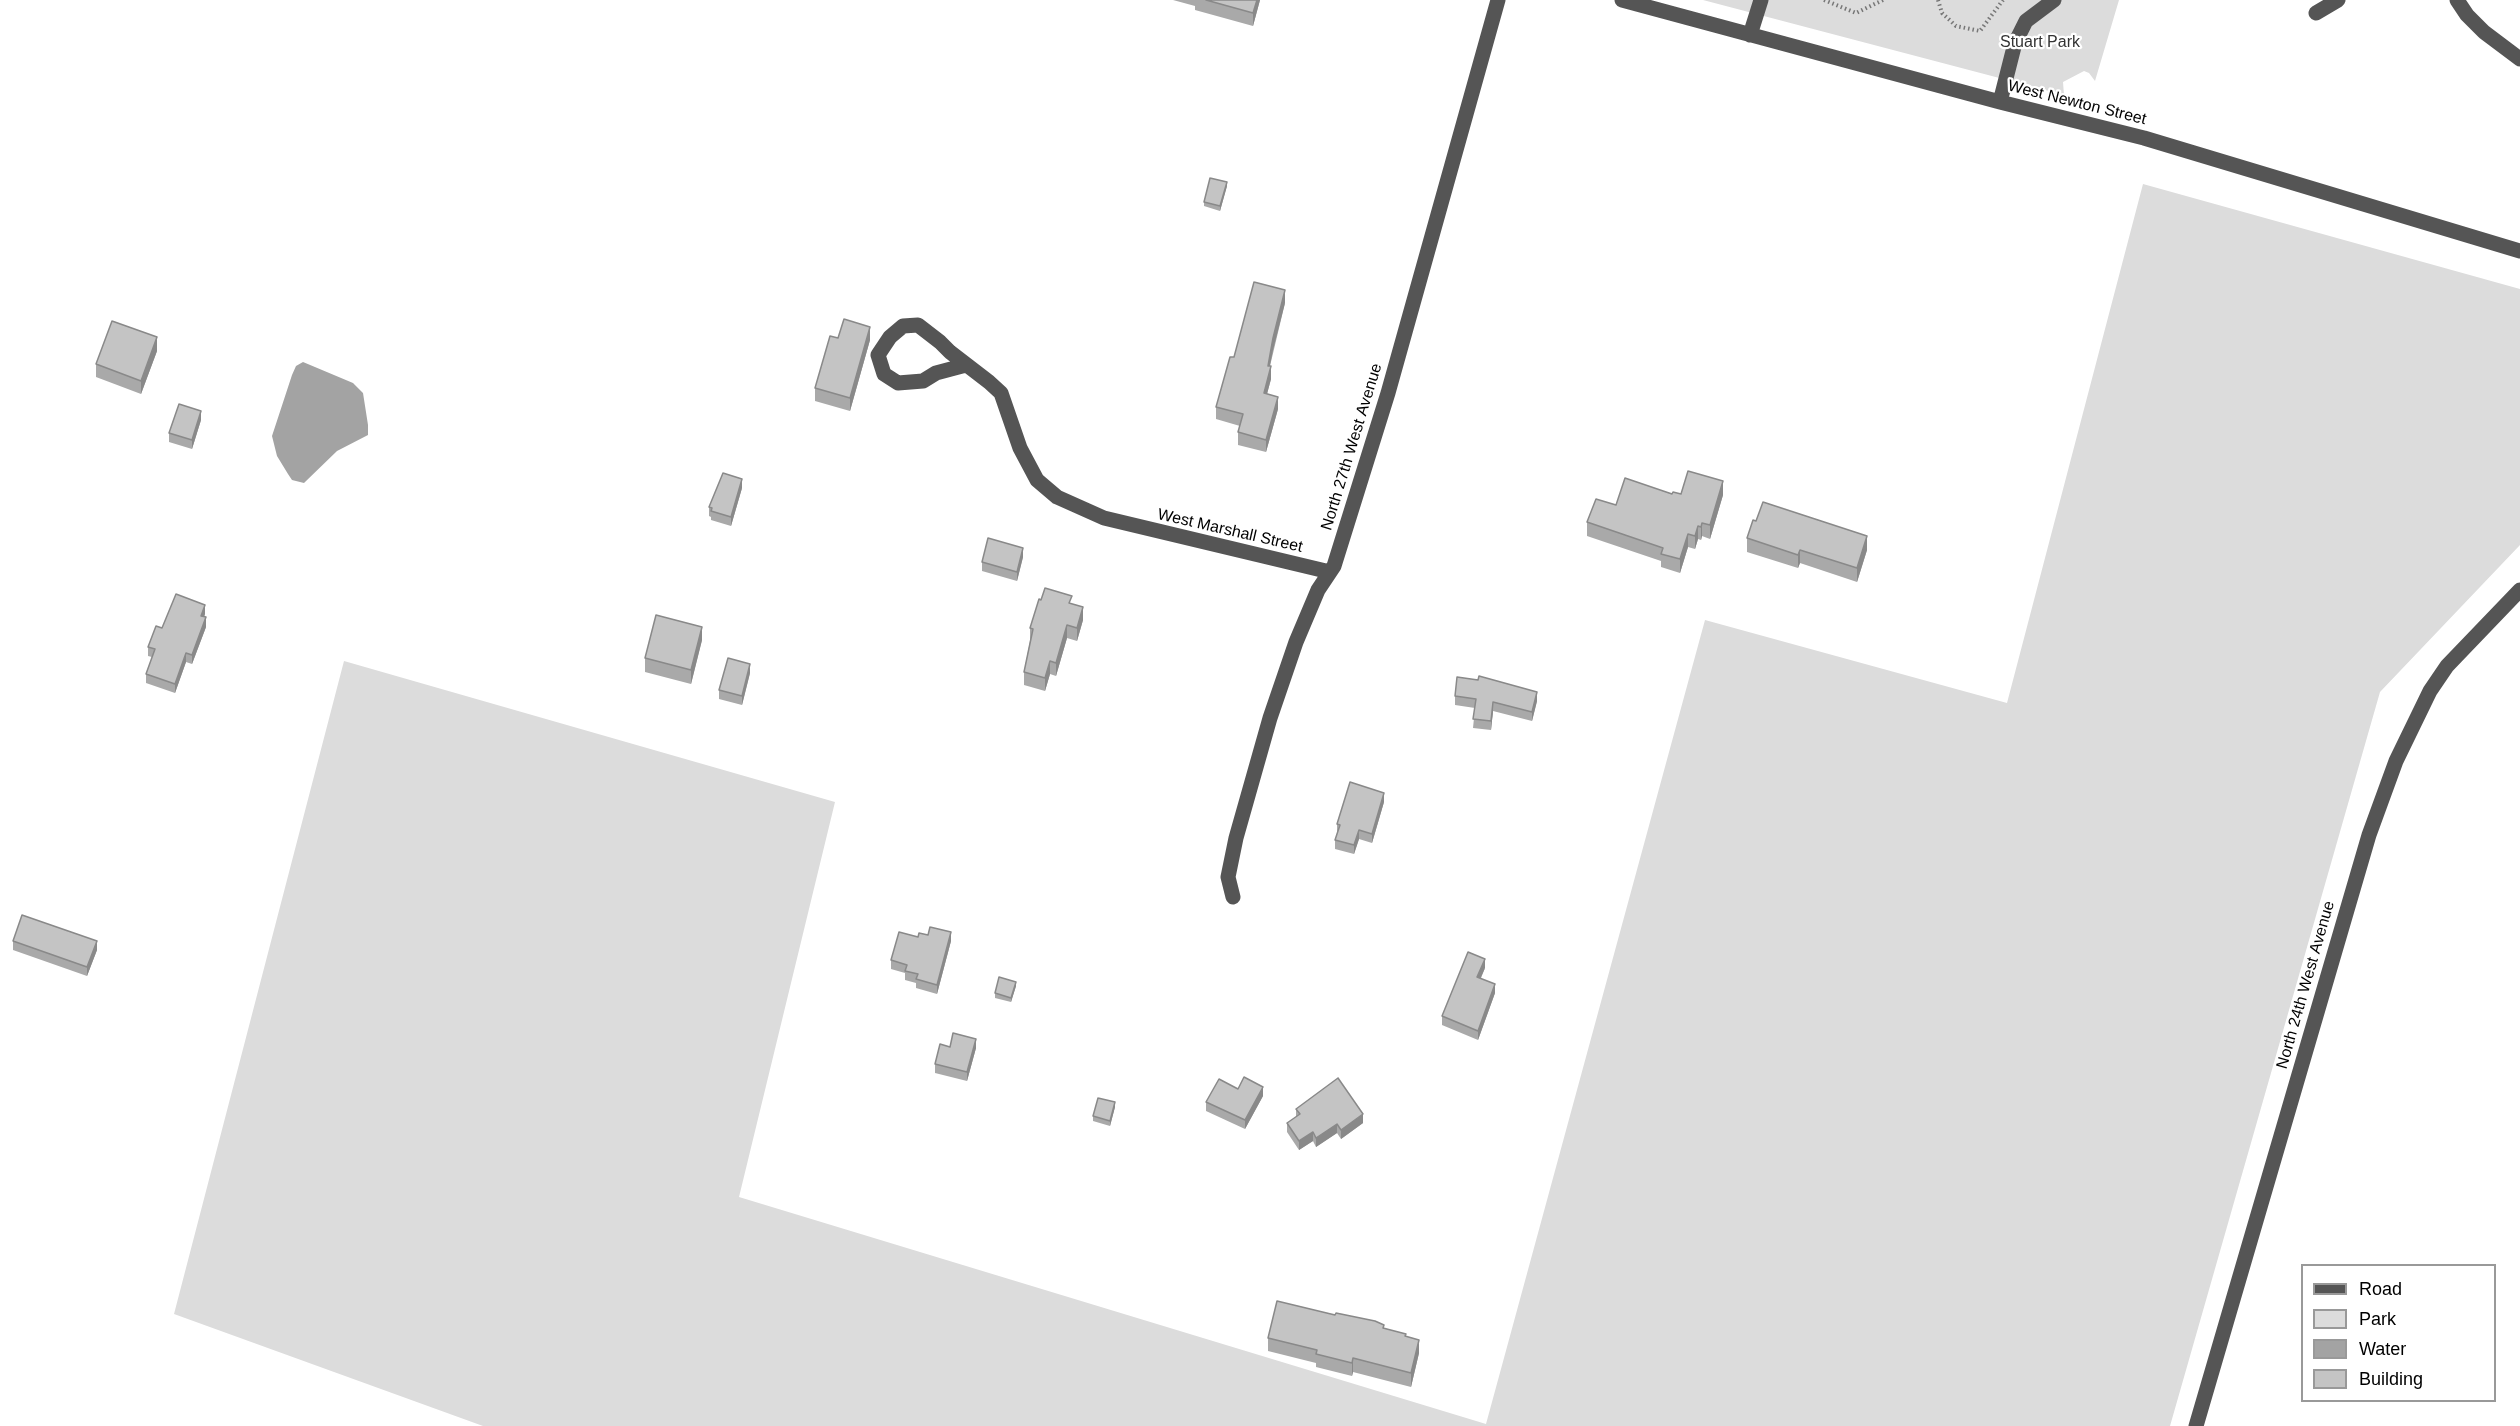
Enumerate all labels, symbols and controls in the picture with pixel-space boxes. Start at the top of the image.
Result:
park label: Stuart Park [2000,33,2080,53]
street label: West Newton Street [2006,77,2148,129]
street label: North 27th West Avenue [1317,361,1387,533]
street label: West Marshall Street [1156,505,1304,557]
street label: North 24th West Avenue [2273,899,2339,1071]
legend [2301,1264,2496,1402]
text: Road [2359,1279,2402,1299]
text: Park [2359,1309,2396,1329]
text: Water [2359,1339,2406,1359]
text: Building [2359,1369,2423,1389]

